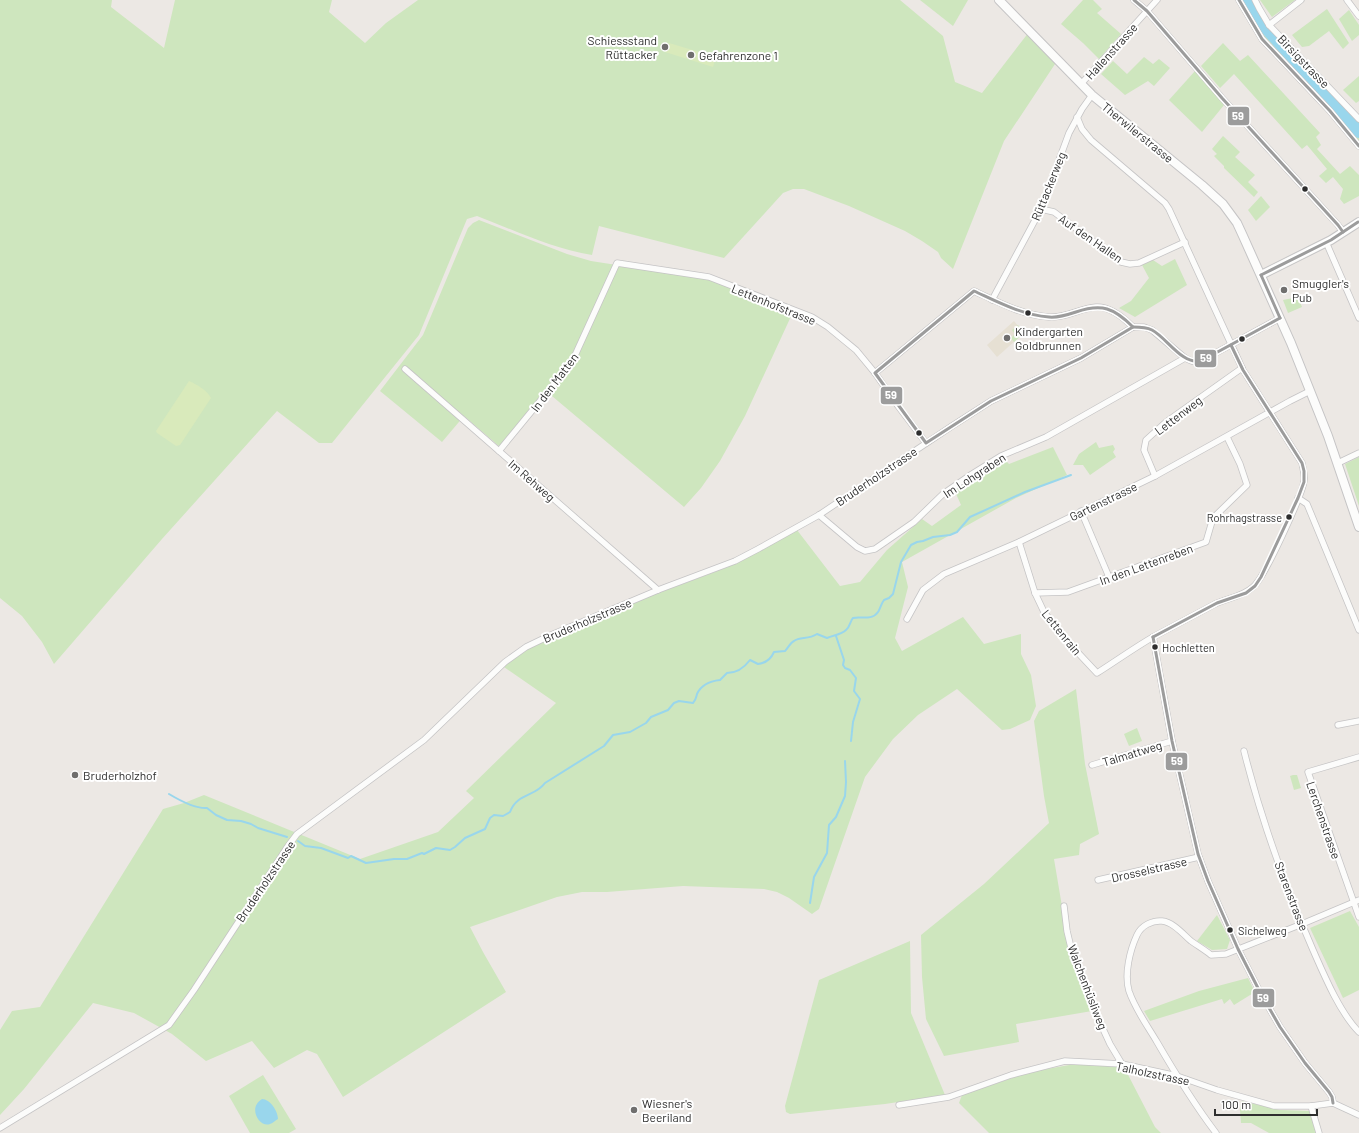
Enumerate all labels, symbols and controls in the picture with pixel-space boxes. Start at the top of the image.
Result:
street label: Hallenstrasse [1082,20,1140,82]
street label: Birsigstrasse [1275,32,1333,90]
place label: Schiessstand Rüttacker [588,33,658,61]
marker: Schiessstand Rüttacker [660,42,670,52]
place label: Gefahrenzone 1 [699,48,778,62]
marker: Gefahrenzone 1 [686,50,696,60]
street label: Therwilerstrasse [1099,99,1177,165]
line badge: 59 [1227,106,1250,126]
text: 59 [1232,109,1244,122]
street label: Rüttackerweg [1028,149,1068,223]
unlabelled marker [1300,184,1310,194]
street label: Auf den Hallen [1056,211,1126,265]
place label: Smuggler's Pub [1292,276,1349,304]
street label: Lettenhofstrasse [730,281,818,327]
marker: Smuggler's Pub [1279,285,1289,295]
unlabelled marker [1023,308,1033,318]
place label: Kindergarten Goldbrunnen [1015,324,1083,352]
marker: Kindergarten Goldbrunnen [1002,333,1012,343]
unlabelled marker [1237,334,1247,344]
line badge: 59 [1194,349,1217,368]
street label: In den Matten [527,350,581,414]
text: 59 [1200,351,1212,364]
line badge: 59 [880,386,903,405]
text: 59 [885,388,897,401]
street label: Lettenweg [1152,393,1204,437]
unlabelled marker [914,428,924,438]
street label: Bruderholzstrasse [833,444,919,508]
street label: Im Lohgraben [940,450,1008,500]
street label: Im Rehweg [506,456,558,504]
street label: Gartenstrasse [1067,479,1139,523]
place label: Rohrhagstrasse [1207,511,1282,524]
marker: Rohrhagstrasse [1284,512,1294,522]
street label: In den Lettenreben [1097,541,1195,587]
street label: Bruderholzstrasse [541,595,633,645]
street label: Lettenrain [1039,606,1085,658]
place label: Hochletten [1162,641,1215,654]
marker: Hochletten [1150,642,1160,652]
street label: Talmattweg [1101,737,1163,769]
line badge: 59 [1165,752,1188,771]
text: 59 [1171,754,1183,767]
place label: Bruderholzhof [83,768,157,782]
marker: Bruderholzhof [70,770,80,780]
street label: Lerchenstrasse [1304,779,1344,861]
street label: Bruderholzstrasse [233,838,297,924]
street label: Drosselstrasse [1110,854,1188,884]
street label: Starenstrasse [1272,859,1312,933]
place label: Sichelweg [1238,924,1287,937]
marker: Sichelweg [1225,925,1235,935]
street label: Walchenhüsliweg [1065,942,1111,1032]
line badge: 59 [1252,988,1275,1008]
text: 59 [1257,991,1269,1004]
street label: Talholzstrasse [1115,1058,1191,1088]
scale bar [1215,1091,1317,1117]
place label: Wiesner's Beeriland [642,1096,692,1124]
text: 100 m [1221,1097,1251,1111]
marker: Wiesner's Beeriland [629,1105,639,1115]

